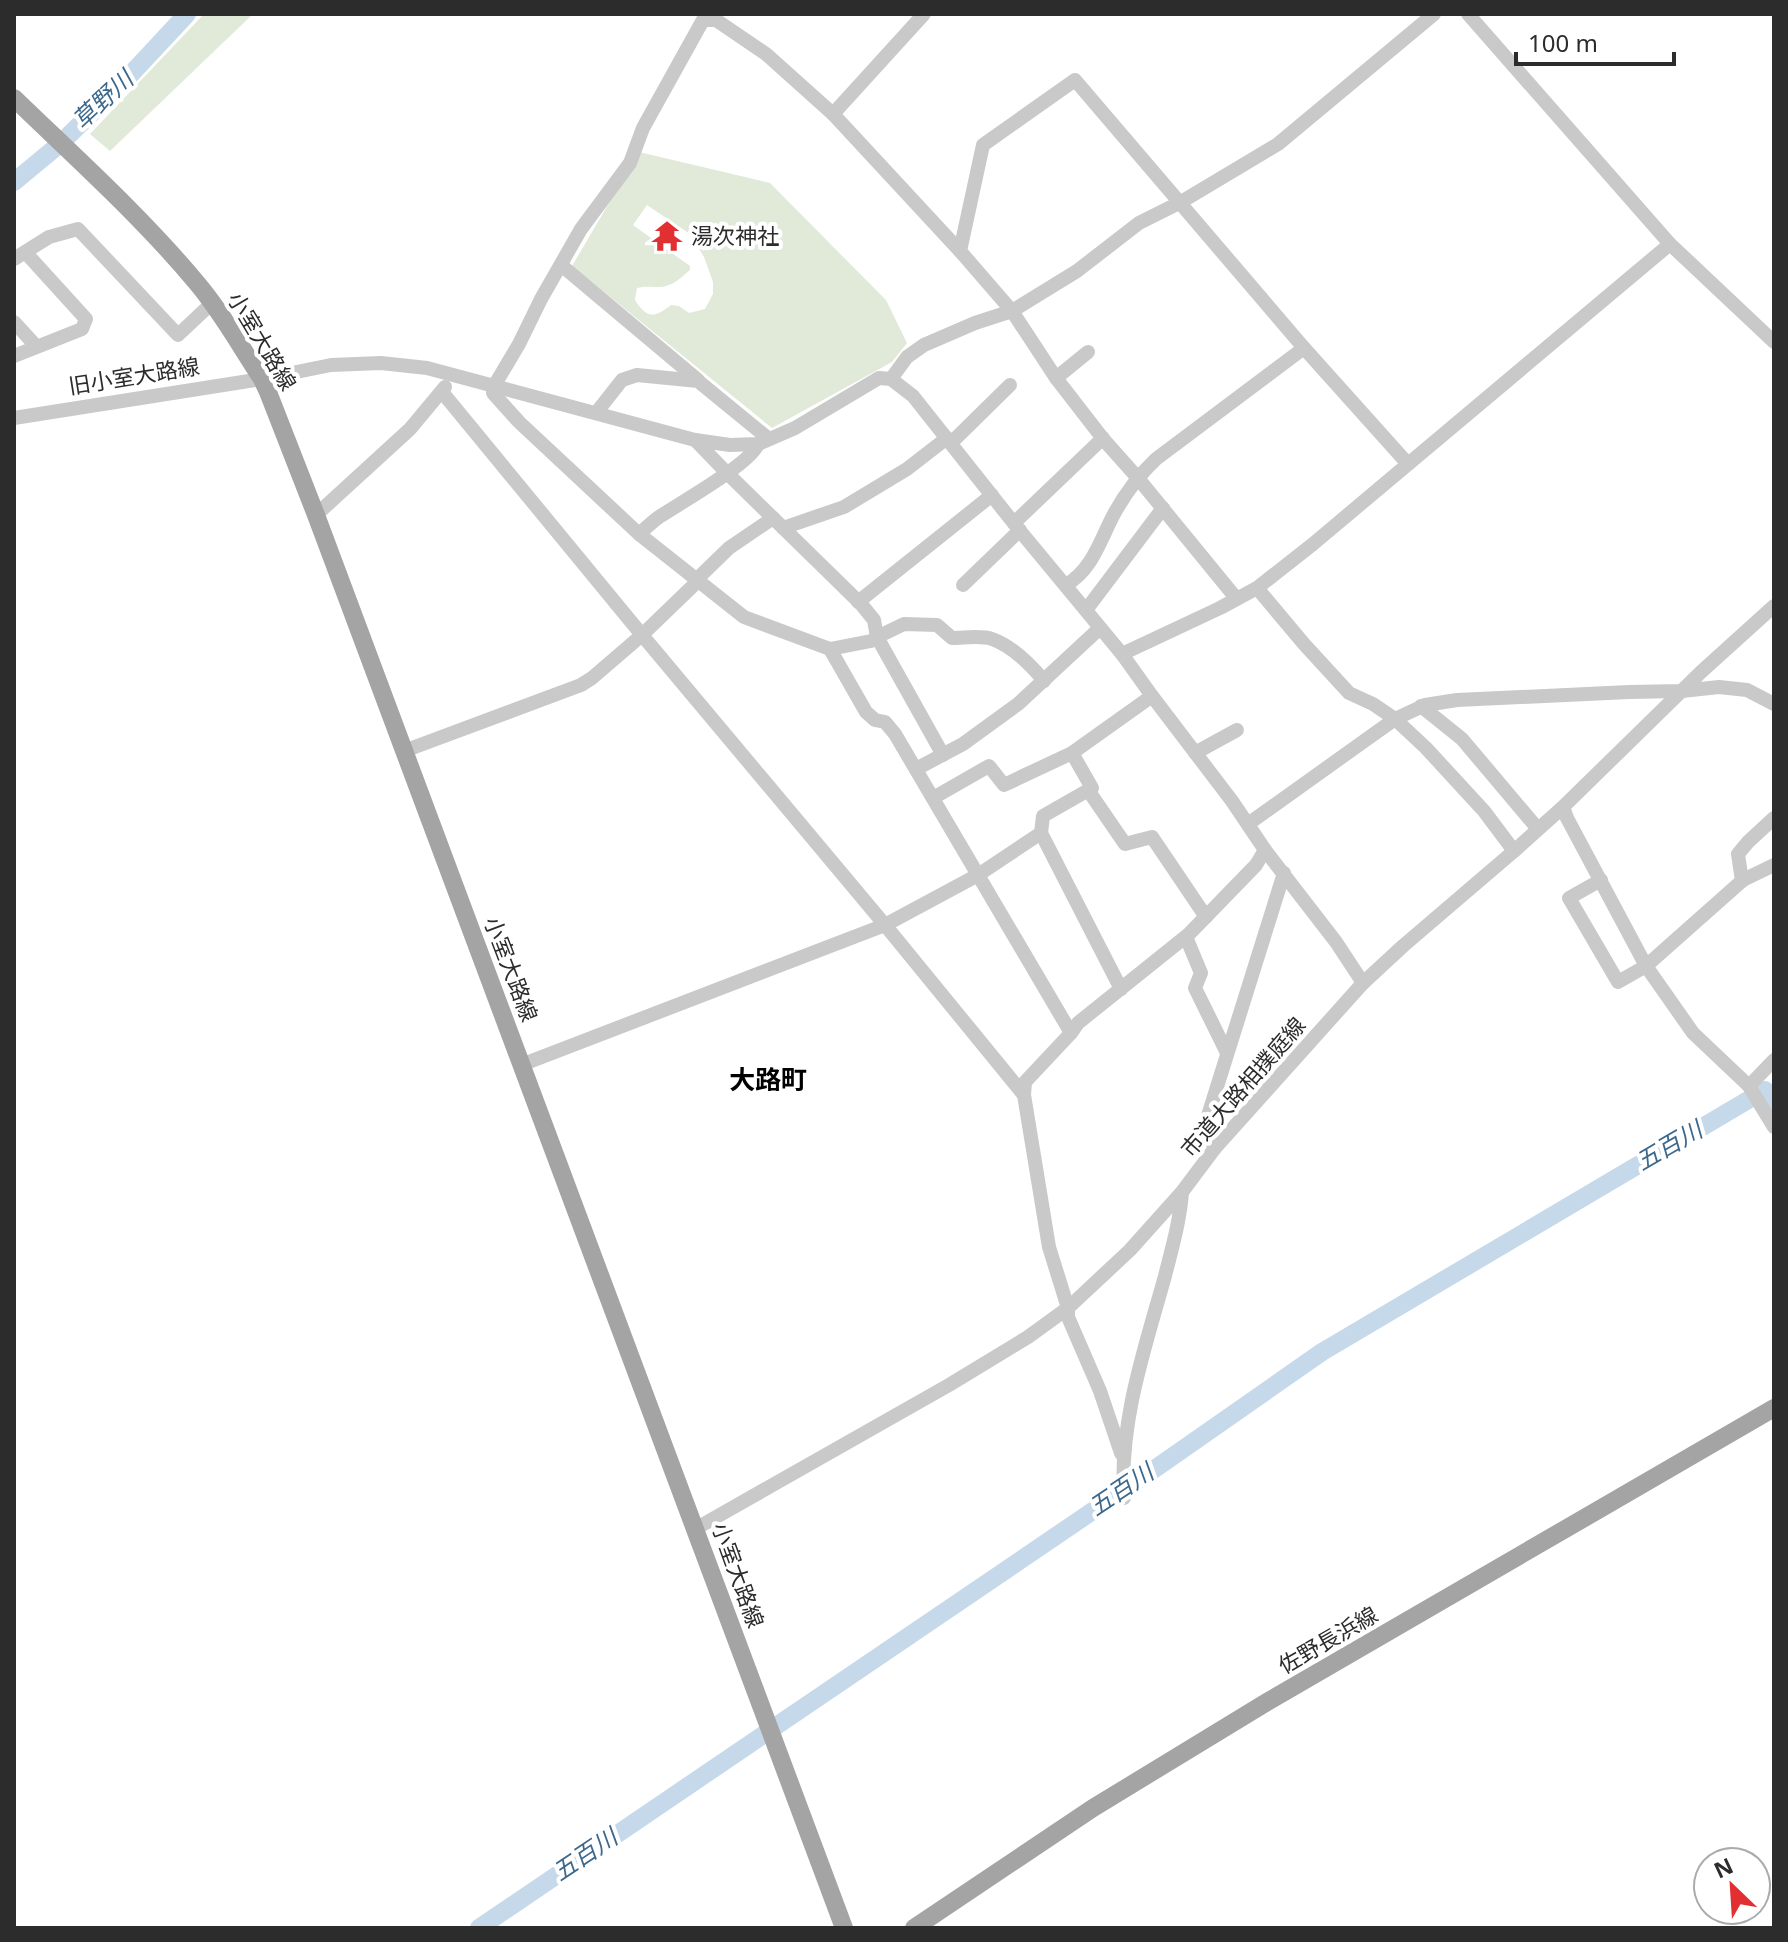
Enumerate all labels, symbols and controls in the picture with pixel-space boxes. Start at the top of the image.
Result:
scale bar [1516,16,1674,66]
text: 100 m [1528,26,1598,59]
water label: 草野川 [64,60,142,136]
temple icon: 湯次神社 [650,219,684,253]
place label: 湯次神社 [691,220,779,250]
street label: 小室大路線 [222,286,304,395]
street label: 旧小室大路線 [66,350,201,400]
street label: 小室大路線 [478,912,546,1025]
street label: 市道大路相撲庭線 [1173,1010,1311,1163]
district label: 大路町 [729,1061,807,1097]
water label: 五百川 [1629,1111,1710,1177]
water label: 五百川 [1081,1453,1162,1523]
street label: 小室大路線 [706,1518,772,1631]
street label: 佐野長浜線 [1272,1599,1383,1680]
water label: 五百川 [545,1818,626,1888]
north arrow [1692,1846,1772,1926]
text: N [1709,1850,1738,1884]

